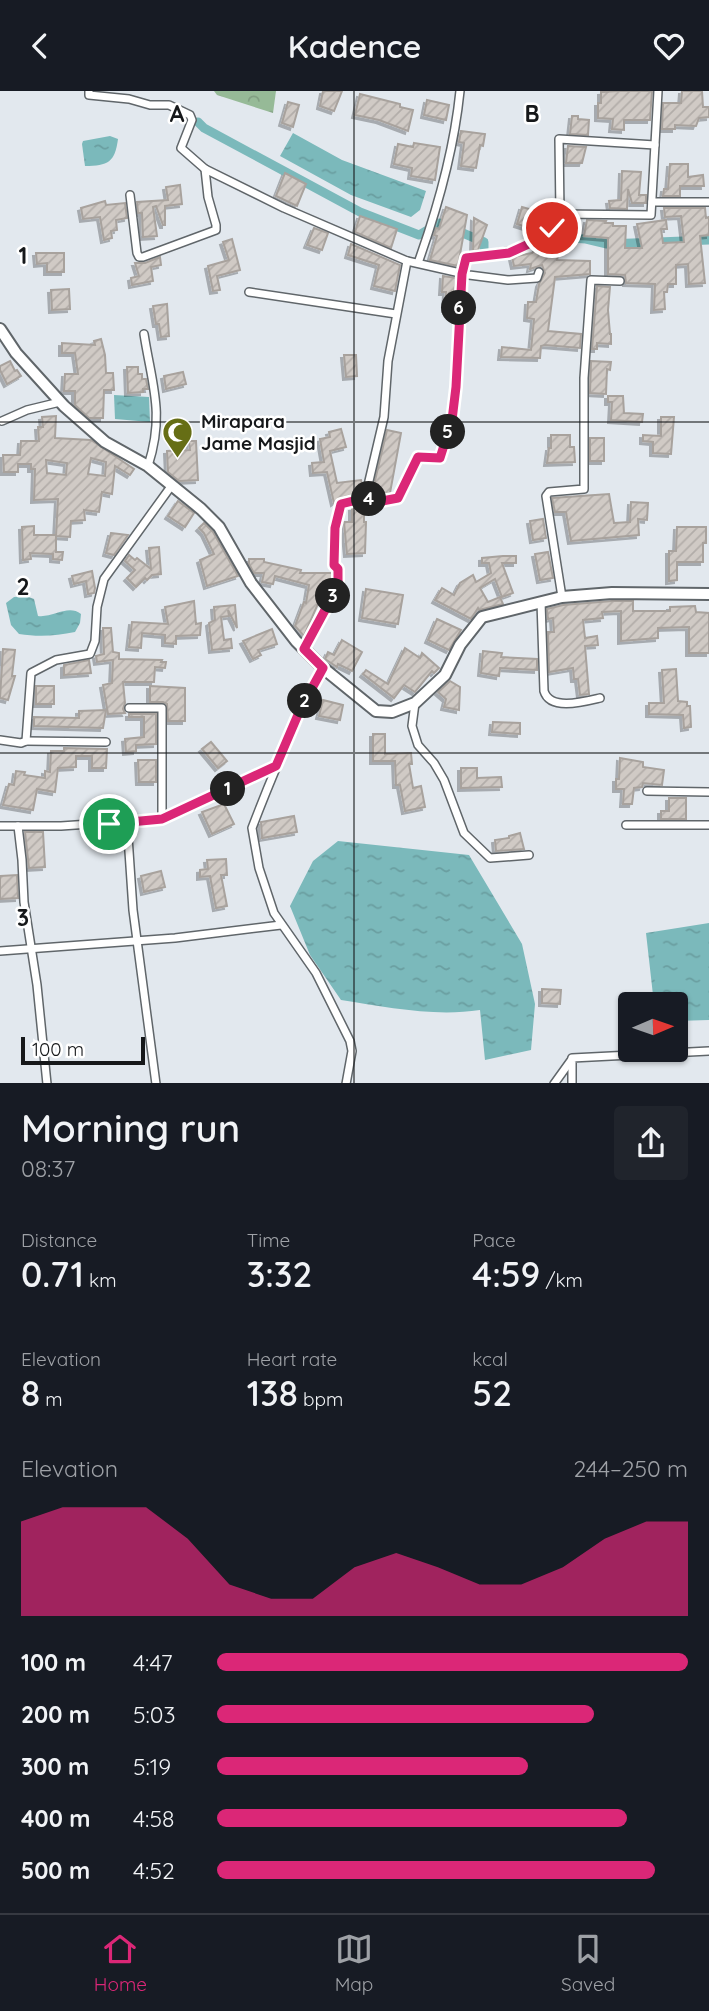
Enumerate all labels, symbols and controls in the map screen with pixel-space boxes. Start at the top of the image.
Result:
text: Kadence [288,26,421,66]
icon: back [21,27,59,65]
icon: heart [650,27,688,65]
text: A [170,99,185,128]
text: B [524,99,540,128]
pin [522,198,582,258]
icon: check [533,209,571,247]
text: 1 [19,241,27,270]
pin: 6 [442,291,476,325]
text: 6 [453,295,464,319]
place label: Mirapara Jame Masjid [201,409,316,455]
mosque icon: Mirapara Jame Masjid [161,415,195,459]
pin: 5 [430,415,466,449]
text: 5 [442,419,453,443]
pin: 4 [352,481,386,517]
text: 4 [363,486,374,510]
text: 2 [16,572,30,601]
pin: 3 [316,579,350,613]
text: 3 [327,583,338,607]
pin: 2 [288,683,322,719]
text: 2 [299,688,310,712]
pin: 1 [210,771,246,807]
text: 1 [224,776,231,800]
pin [79,794,139,854]
icon: arrive [90,805,128,843]
text: 3 [17,903,29,932]
north arrow [618,992,688,1062]
map controls [618,992,688,1062]
scale bar [21,1035,145,1066]
text: 100 m [32,1037,84,1061]
text: Morning run [21,1104,240,1152]
button: share [614,1106,688,1180]
text: 08:37 [21,1154,75,1183]
text: Distance [21,1228,97,1252]
text: Time [247,1228,290,1252]
text: Pace [472,1228,516,1252]
text: 0.71 [21,1252,84,1296]
text: 3:32 [247,1252,312,1296]
text: 4:59 [472,1252,540,1296]
text: km [84,1268,117,1292]
text: /km [540,1268,583,1292]
text: Elevation [21,1347,101,1371]
text: Heart rate [247,1347,337,1371]
text: kcal [472,1347,508,1371]
text: 8 [21,1371,40,1415]
text: 138 [247,1371,298,1415]
text: 52 [472,1371,512,1415]
text: m [40,1387,63,1411]
text: bpm [298,1387,343,1411]
text: Elevation [21,1454,118,1483]
text: 244–250 m [573,1454,688,1483]
text: 100 m [21,1648,86,1677]
text: 4:47 [133,1648,173,1677]
text: 200 m [21,1700,90,1729]
text: 5:03 [133,1700,176,1729]
text: 300 m [21,1752,89,1781]
text: 5:19 [133,1752,171,1781]
text: 400 m [21,1804,90,1833]
text: 4:58 [133,1804,174,1833]
text: 500 m [21,1856,90,1885]
text: 4:52 [133,1856,175,1885]
tab: Home [94,1930,147,1996]
tab: Map [335,1930,373,1996]
tab: Saved [561,1930,615,1996]

